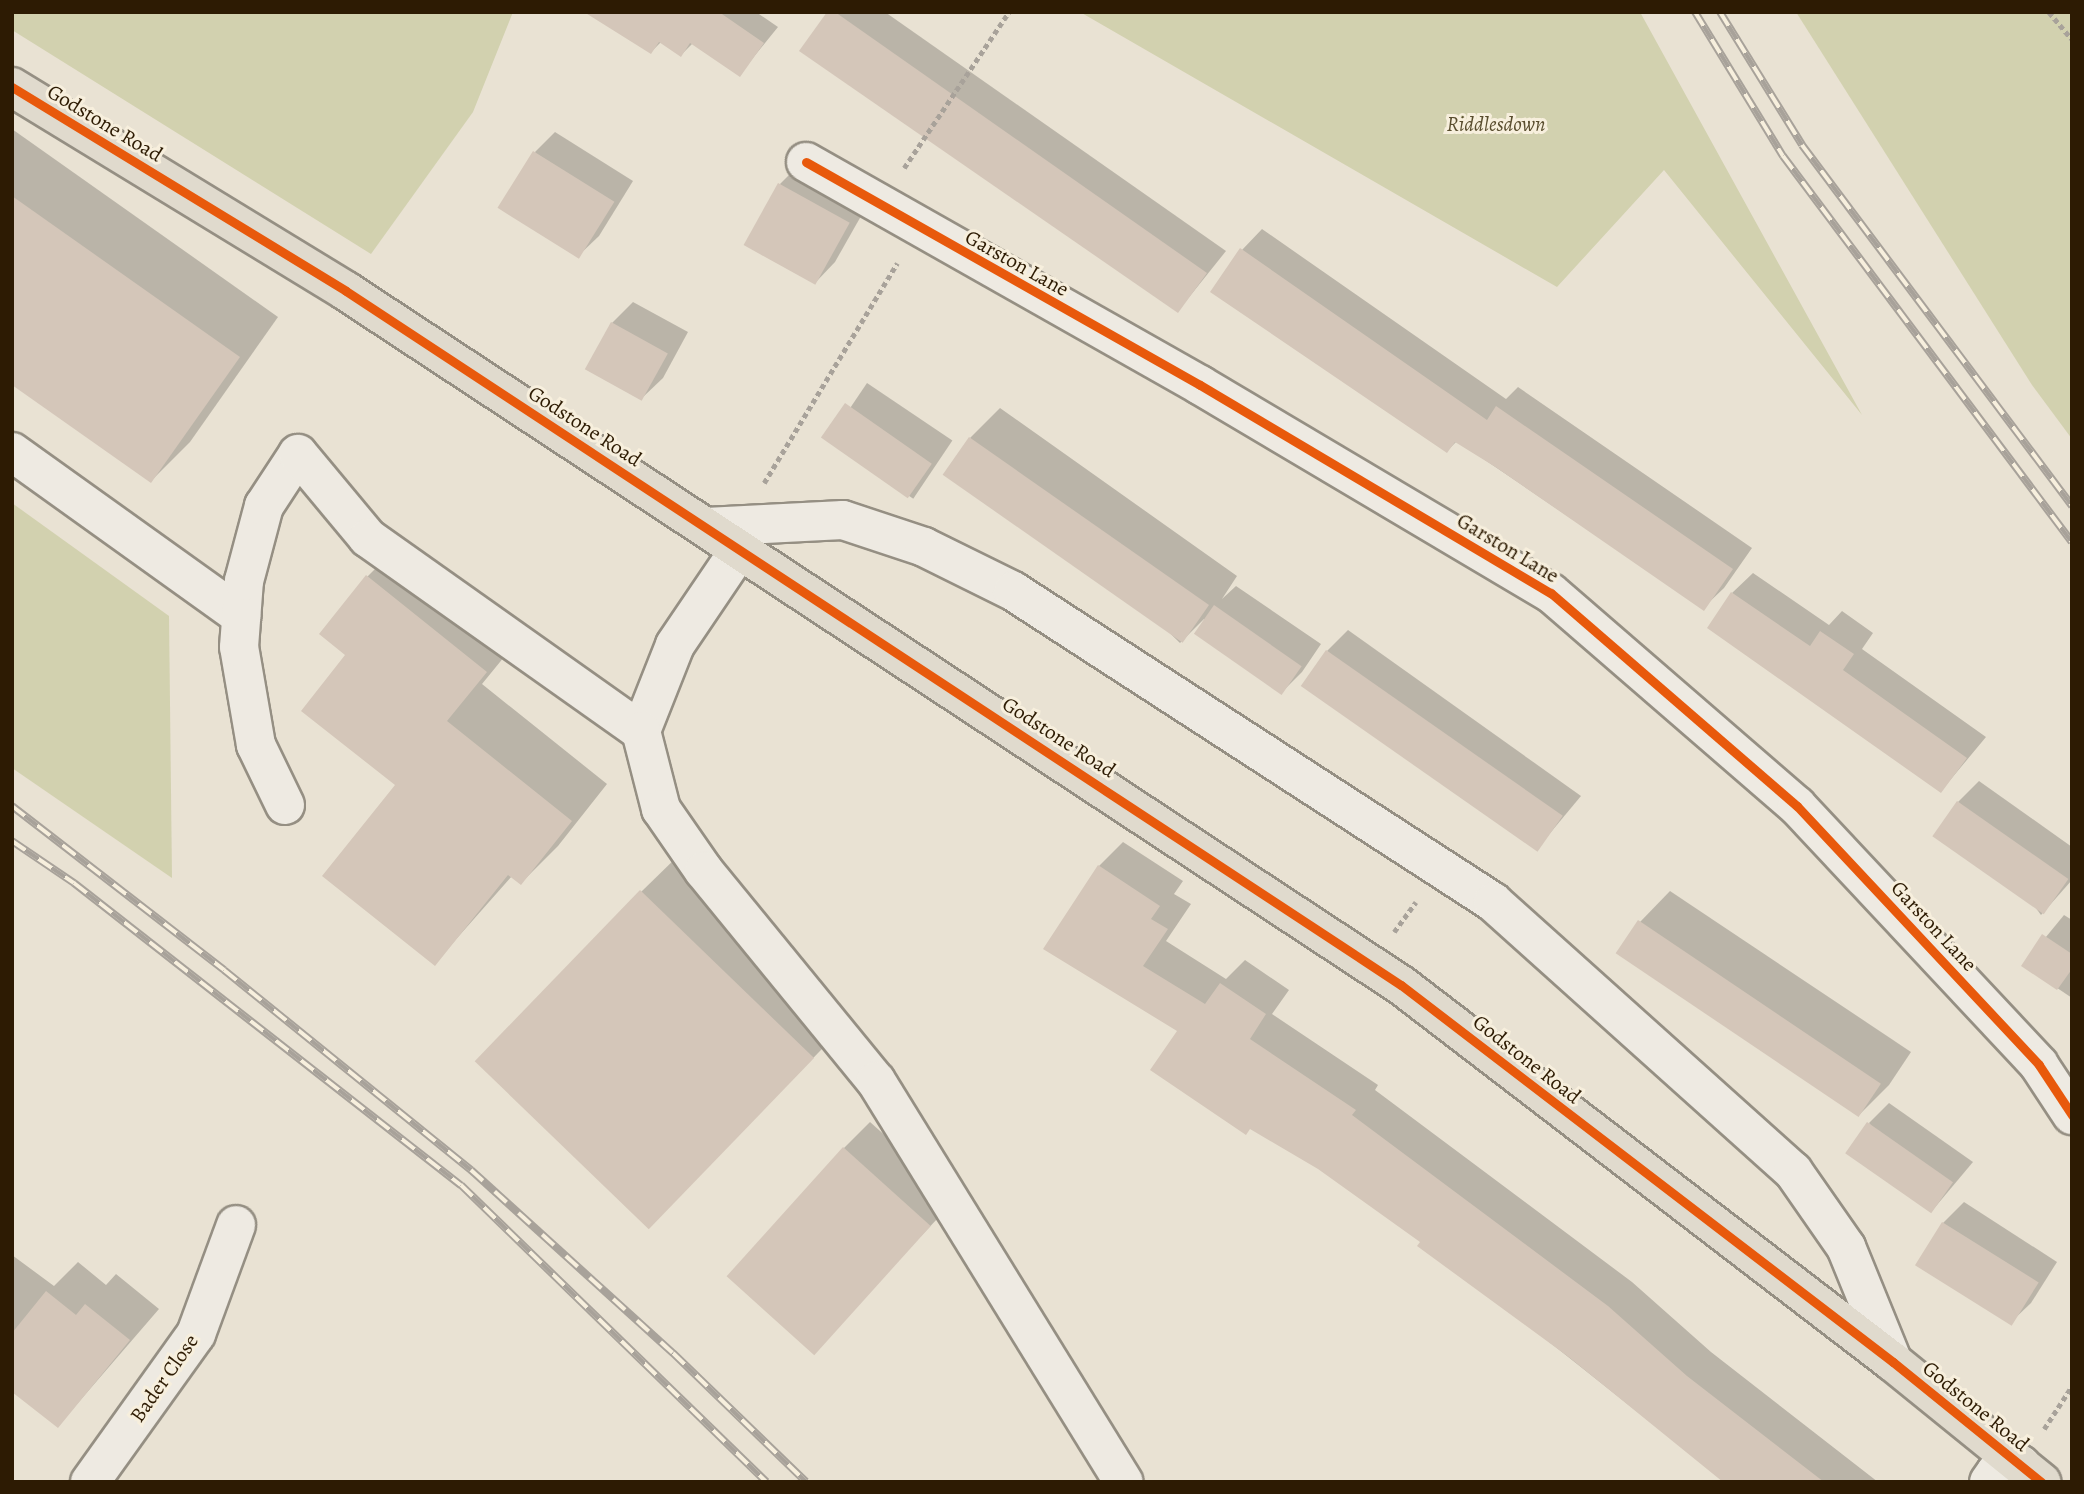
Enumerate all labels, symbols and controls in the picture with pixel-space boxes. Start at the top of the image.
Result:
street label: Godstone Road [43,79,167,167]
park label: Riddlesdown [1447,111,1545,137]
street label: Garston Lane [961,224,1073,302]
street label: Godstone Road [524,380,646,472]
street label: Garston Lane [1452,508,1564,588]
street label: Godstone Road [998,691,1120,783]
street label: Garston Lane [1886,876,1982,976]
street label: Godstone Road [1468,1009,1586,1109]
street label: Bader Close [124,1329,204,1427]
street label: Godstone Road [1918,1355,2034,1457]

